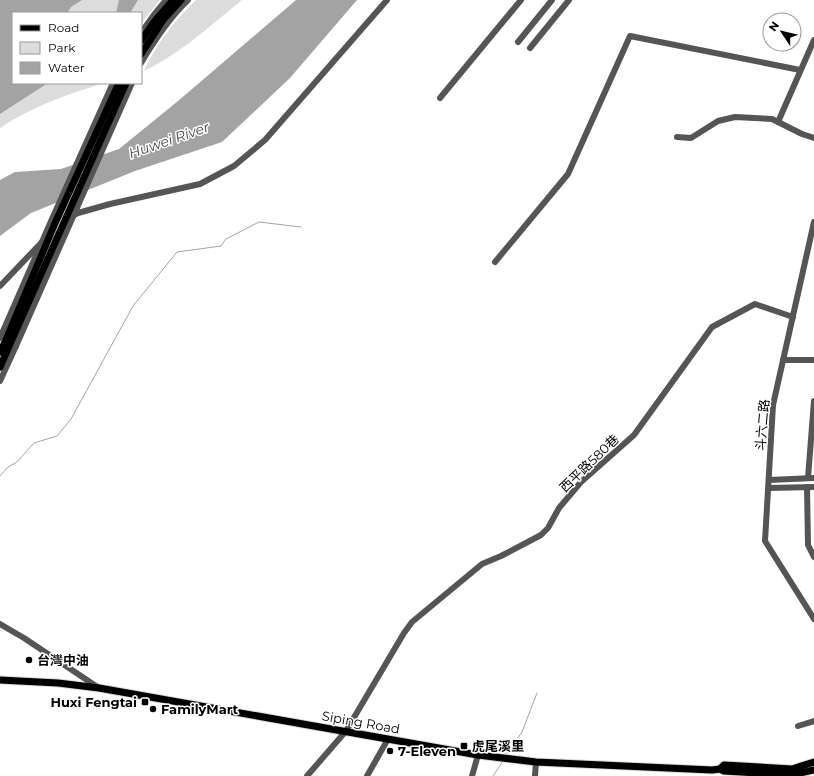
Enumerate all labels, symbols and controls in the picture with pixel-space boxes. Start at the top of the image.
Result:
legend [12,12,142,84]
north arrow [762,12,802,52]
text: N [766,19,782,34]
text: Road [48,20,79,35]
text: Park [48,40,76,55]
text: Water [48,60,85,75]
water label: Huwei River [126,118,212,162]
street label: 斗六二路 [752,398,772,452]
street label: 西平路580巷 [556,431,622,495]
place label: 台灣中油 [37,652,89,668]
marker: 台灣中油 [24,655,34,665]
place label: Huxi Fengtai [50,694,137,710]
marker: Huxi Fengtai [140,697,150,707]
place label: FamilyMart [161,701,239,717]
marker: FamilyMart [148,704,158,714]
street label: Siping Road [321,707,401,737]
place label: 虎尾溪里 [472,738,524,754]
marker: 虎尾溪里 [459,741,469,751]
place label: 7-Eleven [398,743,456,759]
marker: 7-Eleven [385,746,395,756]

